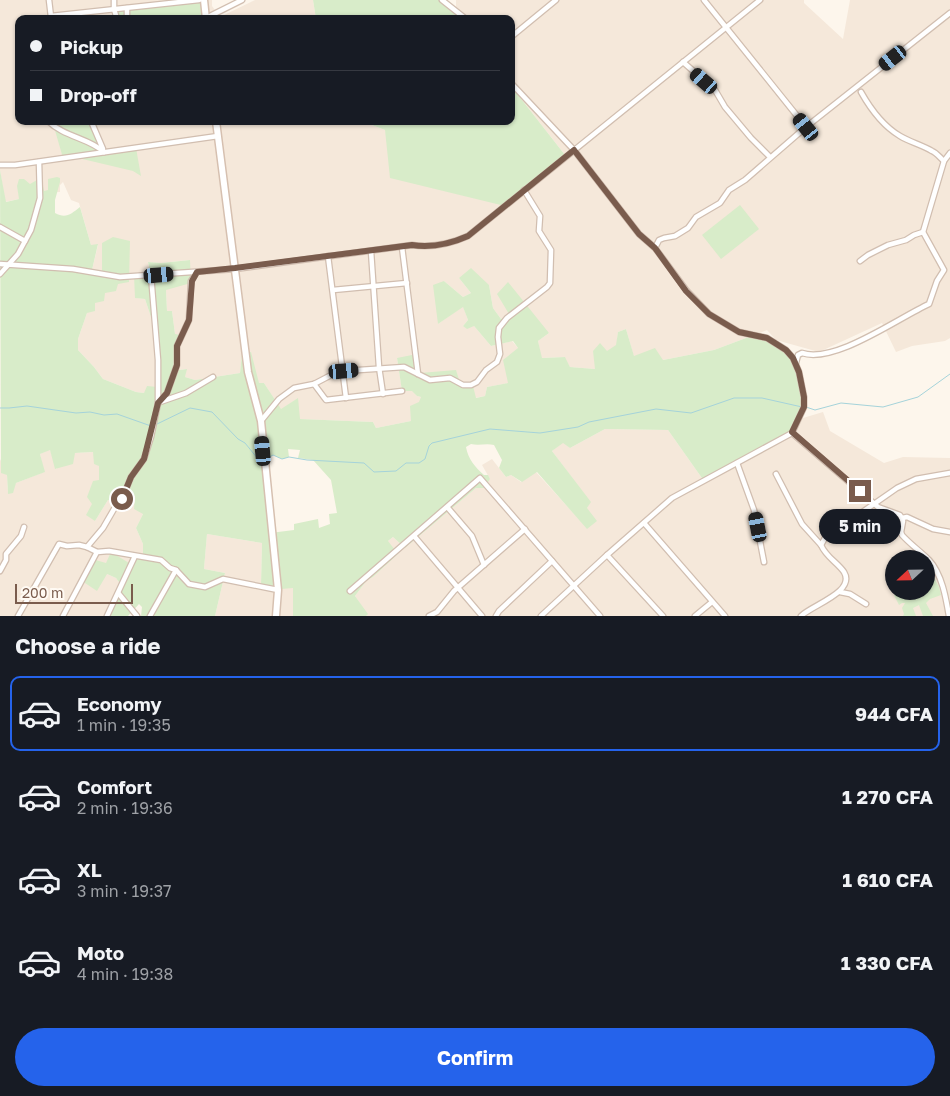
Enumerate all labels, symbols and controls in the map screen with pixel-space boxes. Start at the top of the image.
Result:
text: Pickup [60,35,123,58]
car [876,43,909,73]
car [687,65,720,97]
text: Drop-off [60,83,137,106]
car [790,111,821,143]
car [143,266,174,284]
car [328,362,359,380]
car [254,435,271,467]
route end [849,480,871,502]
route start [111,488,133,510]
callout: 5 min [819,508,901,544]
car [747,511,768,543]
text: 5 min [839,516,881,536]
north arrow [885,550,935,600]
map controls [885,550,935,600]
scale bar [15,581,132,604]
text: 200 m [22,584,63,601]
text: Choose a ride [15,632,161,659]
icon: car [17,691,62,736]
text: Economy [77,692,162,715]
text: 944 CFA [855,702,933,725]
text: 1 min · 19:35 [77,715,171,735]
icon: car [17,774,62,819]
text: Comfort [77,775,152,798]
text: 1 270 CFA [842,785,933,808]
text: 2 min · 19:36 [77,798,173,818]
icon: car [17,857,62,902]
text: XL [77,858,102,881]
text: 1 610 CFA [842,868,933,891]
text: 3 min · 19:37 [77,881,172,901]
icon: car [17,940,62,985]
text: Moto [77,941,124,964]
text: 1 330 CFA [841,951,933,974]
text: 4 min · 19:38 [77,964,173,984]
button: Confirm [15,1028,935,1086]

